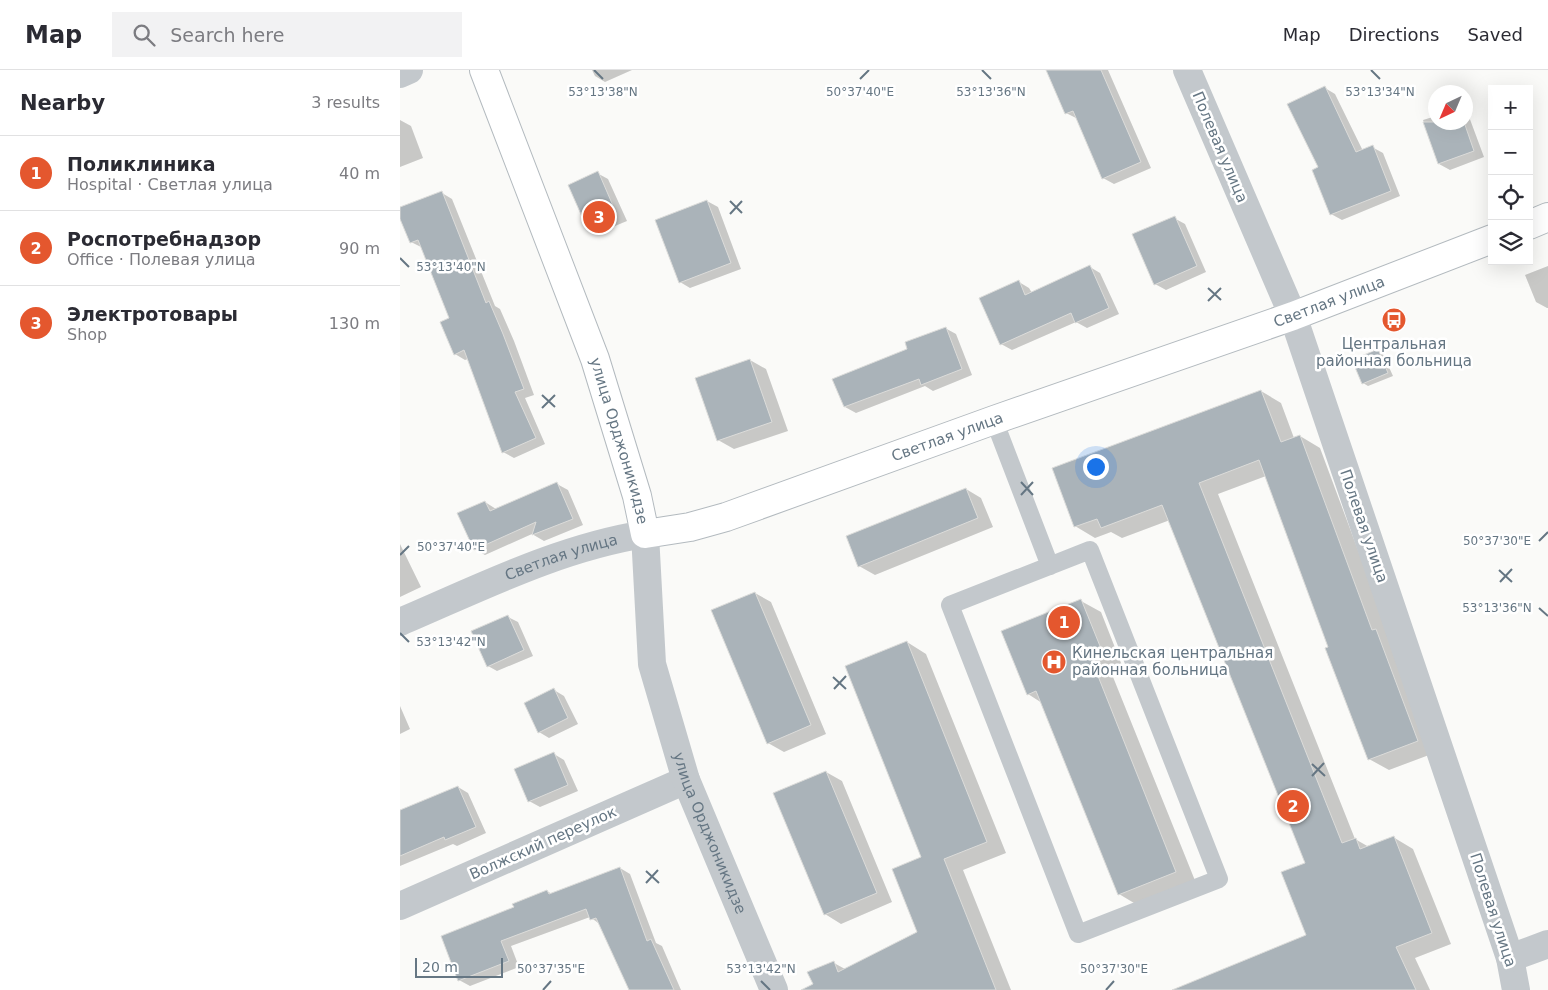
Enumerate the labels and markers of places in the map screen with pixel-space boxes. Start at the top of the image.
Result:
pin: 3 [583,198,615,236]
bus stop icon: Центральная районная больница [1381,307,1407,333]
place label: Центральная районная больница [1316,335,1472,370]
pin: 1 [1048,603,1080,641]
place label: Кинельская центральная районная больница [1072,644,1273,679]
hospital icon: Кинельская центральная районная больница [1041,649,1067,675]
pin: 2 [1277,787,1309,825]

